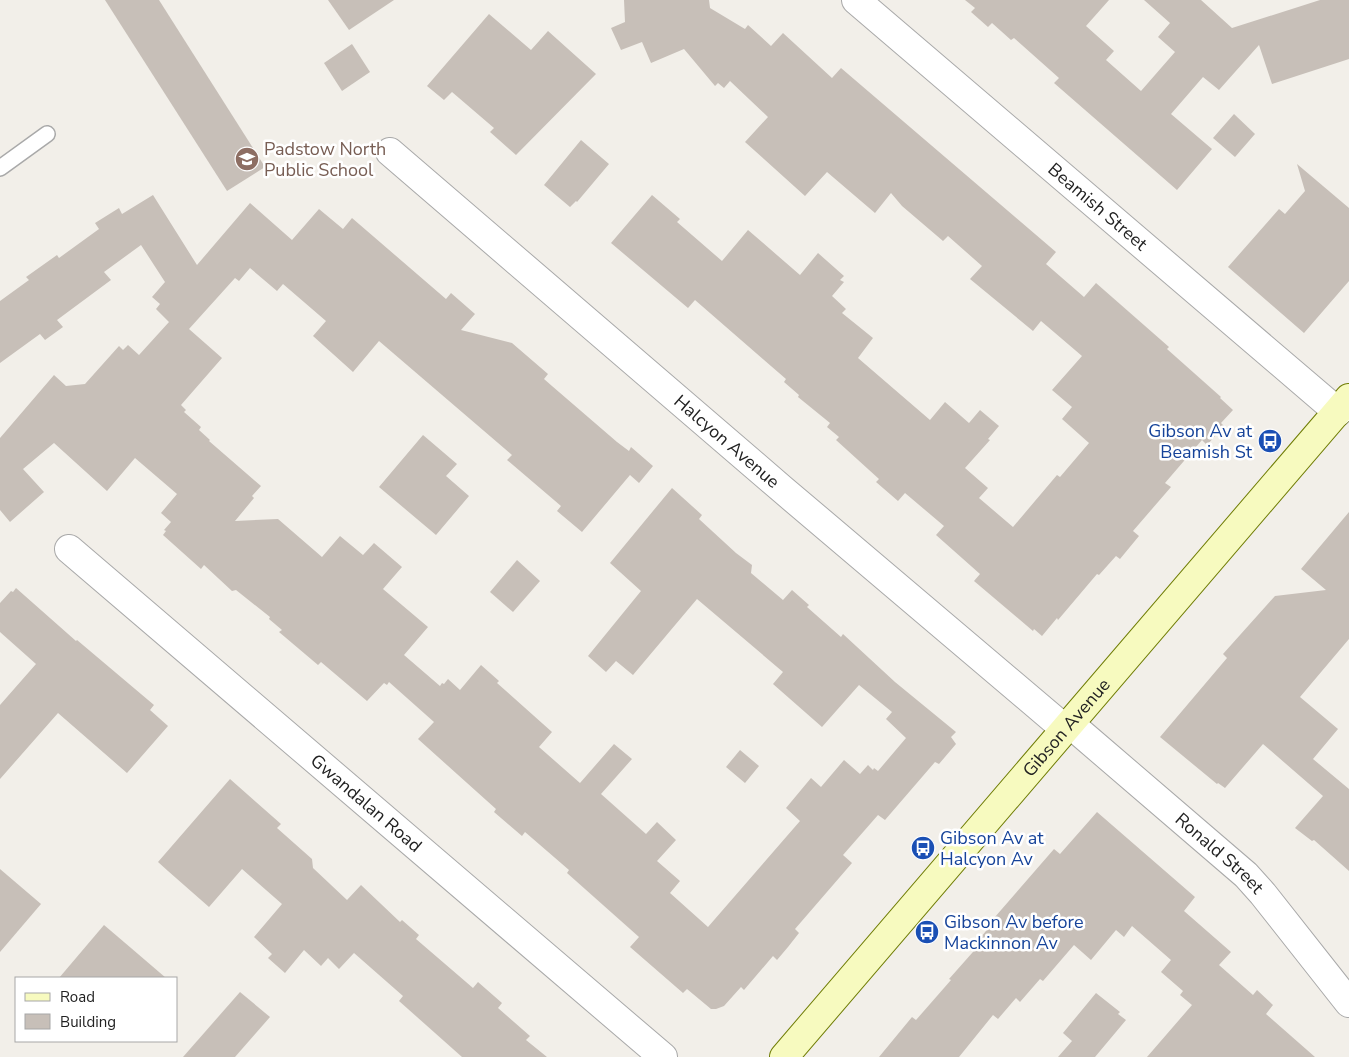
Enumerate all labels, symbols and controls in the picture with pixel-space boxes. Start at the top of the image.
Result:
place label: Padstow North Public School [264,137,386,182]
school or university icon: Padstow North Public School [234,146,260,172]
street label: Beamish Street [1043,157,1153,256]
street label: Halcyon Avenue [669,389,785,494]
place label: Gibson Av at Beamish St [1148,419,1253,464]
bus stop icon: Gibson Av at Beamish St [1257,428,1283,454]
street label: Gibson Avenue [1017,673,1116,782]
street label: Gwandalan Road [305,749,427,858]
street label: Ronald Street [1170,807,1270,899]
place label: Gibson Av at Halcyon Av [940,826,1044,871]
bus stop icon: Gibson Av at Halcyon Av [910,835,936,861]
place label: Gibson Av before Mackinnon Av [944,910,1084,955]
bus stop icon: Gibson Av before Mackinnon Av [914,919,940,945]
legend [15,977,178,1042]
text: Road [60,987,95,1007]
text: Building [60,1012,116,1032]

